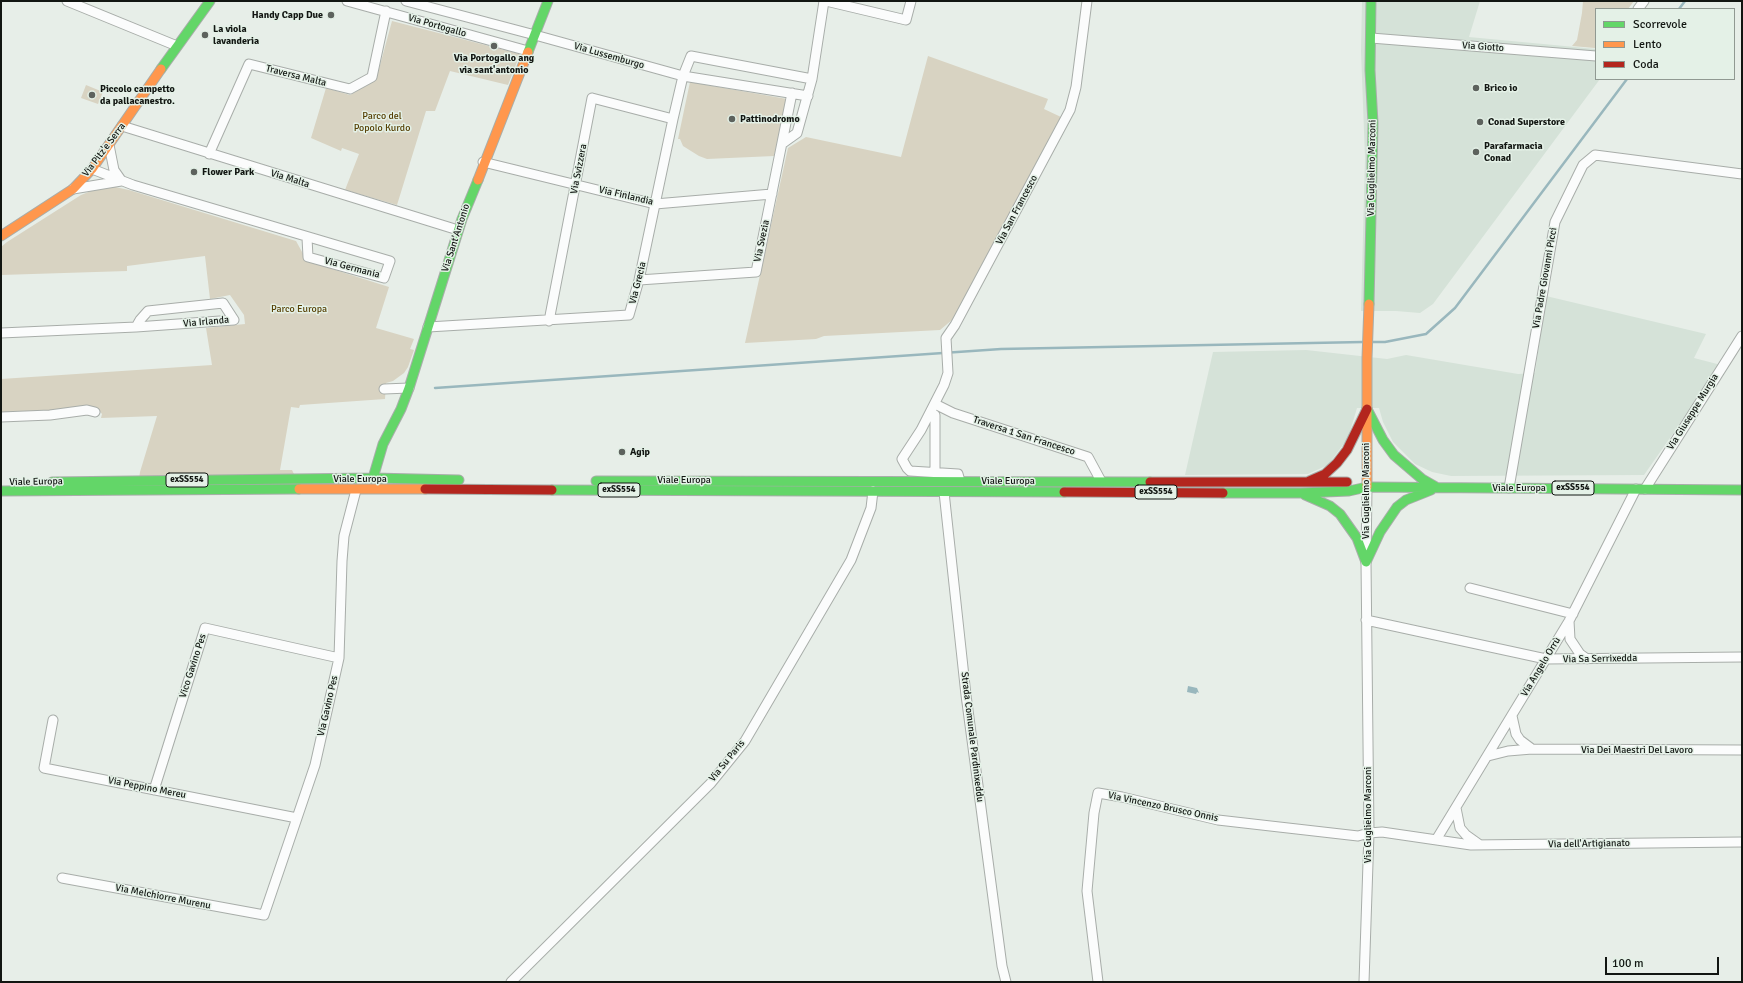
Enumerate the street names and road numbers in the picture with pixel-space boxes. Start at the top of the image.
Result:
street label: Via Portogallo [406,12,468,40]
street label: Via Lussemburgo [572,40,646,72]
street label: Via Giotto [1462,40,1504,54]
street label: Traversa Malta [264,63,328,89]
street label: Via Guglielmo Marconi [1365,120,1379,216]
street label: Via Pitz'e Serra [80,121,128,179]
street label: Via Svizzera [568,143,590,195]
street label: Via Malta [269,167,311,191]
street label: Via San Francesco [994,173,1040,247]
street label: Via Finlandia [598,184,654,208]
street label: Via Sant'Antonio [439,202,473,274]
street label: Via Svezia [752,219,772,263]
street label: Via Padre Giovanni Picci [1530,227,1560,329]
street label: Via Germania [323,255,381,281]
street label: Via Grecia [627,261,649,305]
street label: Via Irlanda [182,314,230,330]
street label: Via Giuseppe Murgia [1665,372,1721,452]
street label: Traversa 1 San Francesco [971,414,1077,458]
street label: Via Guglielmo Marconi [1360,443,1372,539]
road number: exSS554 [166,473,208,487]
street label: Viale Europa [333,473,387,485]
street label: Viale Europa [657,474,711,486]
street label: Viale Europa [981,475,1035,487]
street label: Viale Europa [9,476,63,488]
road number: exSS554 [1552,481,1594,495]
street label: Viale Europa [1492,482,1546,494]
road number: exSS554 [598,483,640,497]
road number: exSS554 [1135,485,1177,499]
street label: Vico Gavino Pes [177,632,209,700]
street label: Via Angelo Orrù [1519,635,1563,699]
street label: Via Sa Serrixedda [1563,652,1637,666]
street label: Strada Comunale Pardinixeddu [958,671,986,803]
street label: Via Gavino Pes [315,675,341,737]
street label: Via Su Paris [706,738,748,784]
street label: Via Dei Maestri Del Lavoro [1581,744,1693,756]
street label: Via Guglielmo Marconi [1362,767,1374,863]
street label: Via Peppino Mereu [107,775,187,801]
street label: Via Vincenzo Brusco Onnis [1107,789,1219,825]
street label: Via dell'Artigianato [1548,837,1630,851]
street label: Via Melchiorre Murenu [114,882,212,912]

